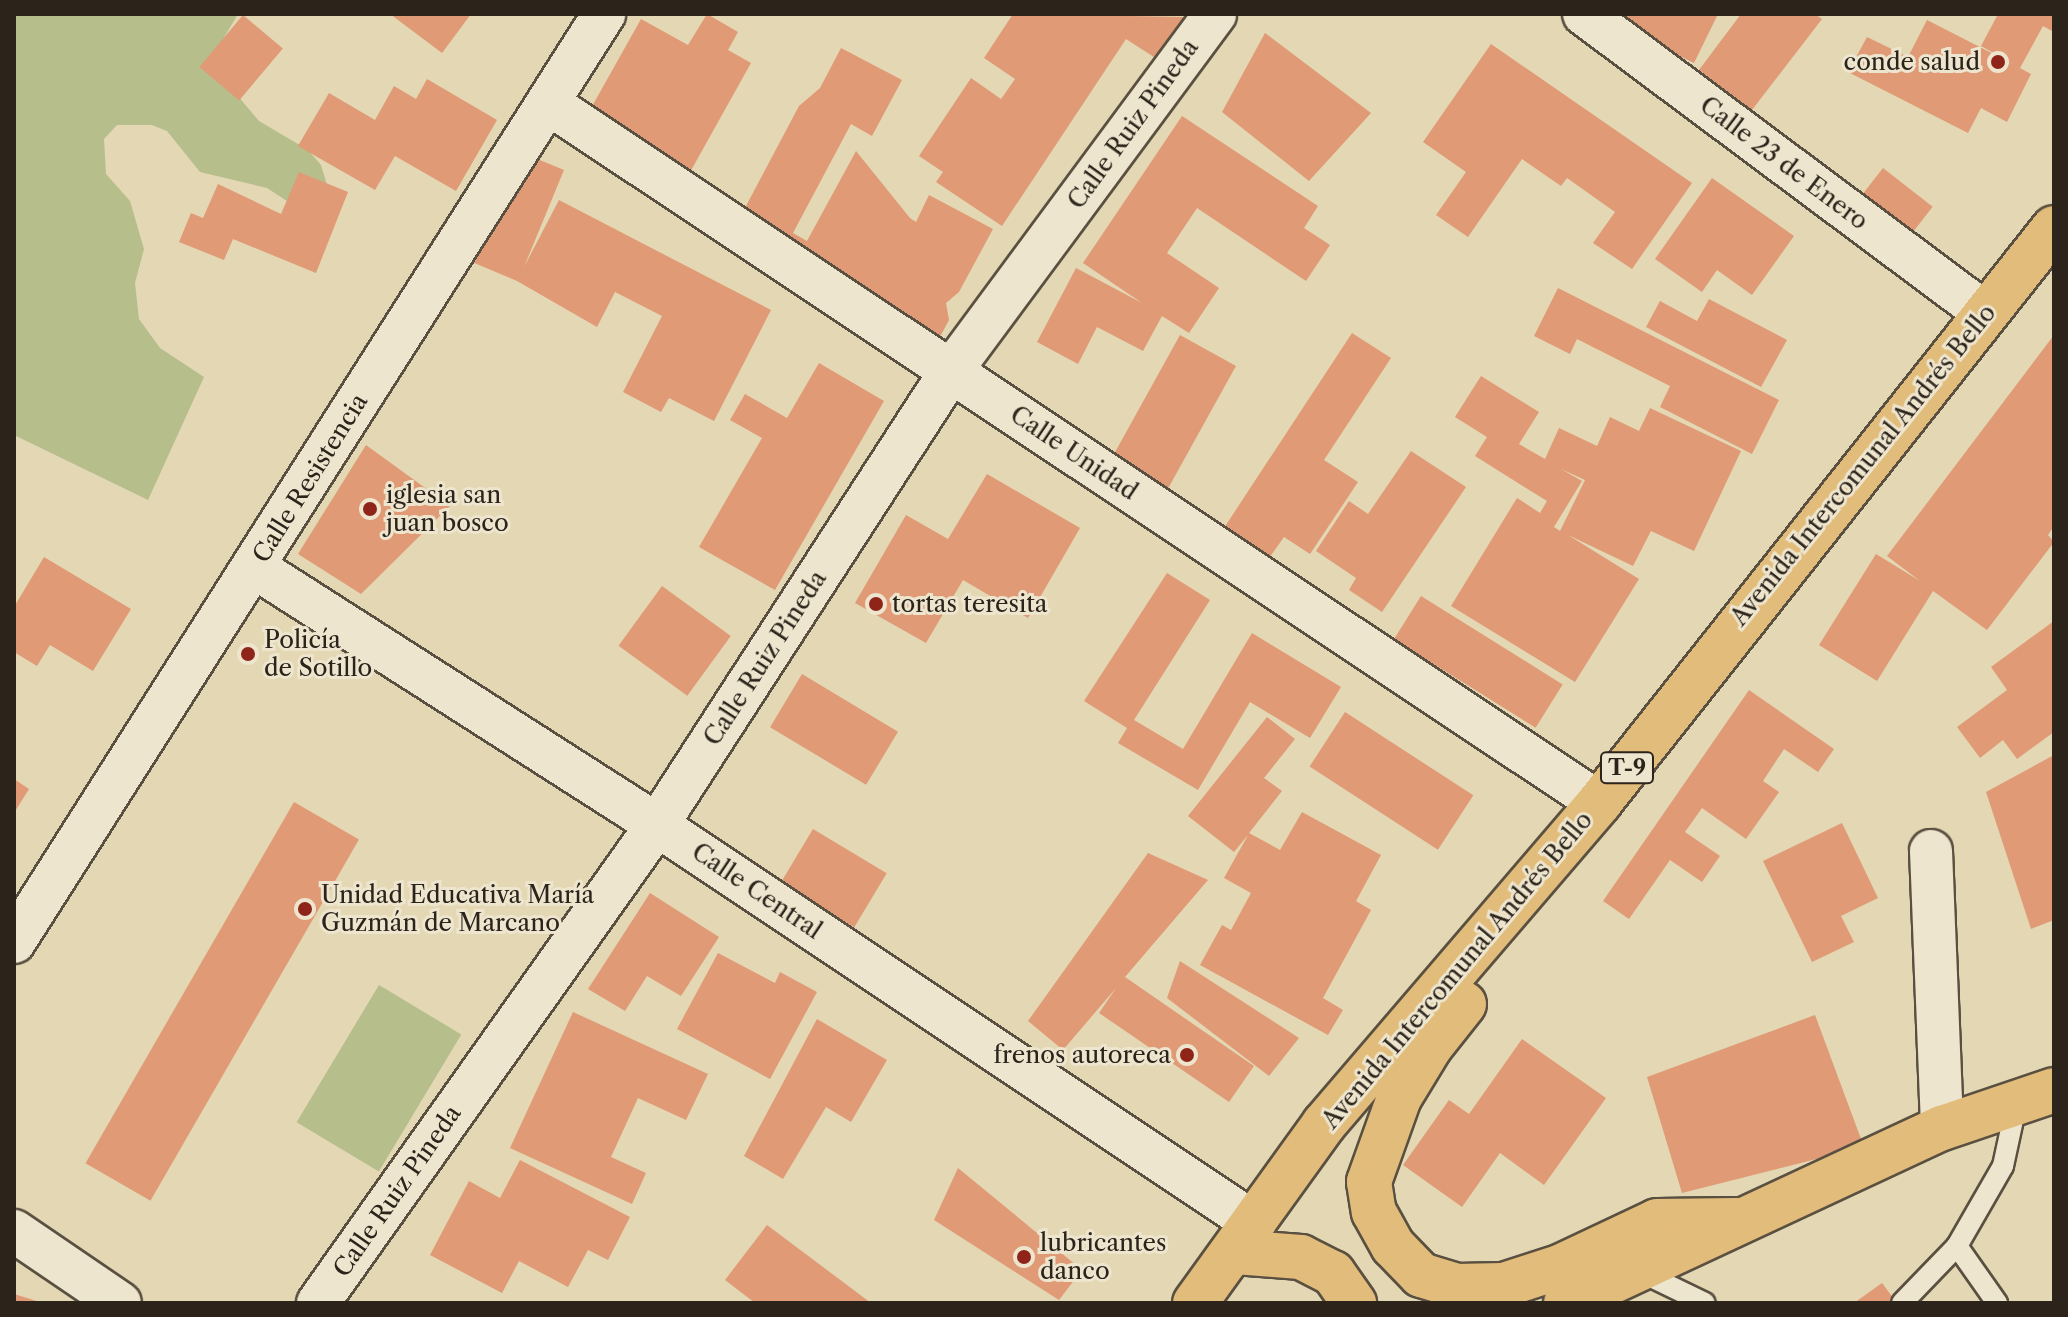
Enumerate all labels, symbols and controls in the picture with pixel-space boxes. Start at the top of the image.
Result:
street label: Calle Ruiz Pineda [1062,34,1204,214]
place label: conde salud [1844,48,1980,76]
marker: conde salud [1987,51,2009,73]
street label: Calle 23 de Enero [1694,91,1874,235]
street label: Avenida Intercomunal Andrés Bello [1724,298,2002,632]
street label: Calle Resistencia [246,388,374,568]
street label: Calle Unidad [1005,400,1143,506]
place label: iglesia san juan bosco [386,481,509,537]
marker: iglesia san juan bosco [361,500,379,518]
street label: Calle Ruiz Pineda [698,565,832,751]
place label: tortas teresita [892,590,1047,618]
marker: tortas teresita [867,595,885,613]
place label: Policía de Sotillo [264,626,372,682]
marker: Policía de Sotillo [239,645,257,663]
road number: T-9 [1599,750,1655,786]
street label: Avenida Intercomunal Andrés Bello [1315,805,1599,1135]
street label: Calle Central [687,837,827,945]
place label: Unidad Educativa María Guzmán de Marcano [321,881,594,937]
marker: Unidad Educativa María Guzmán de Marcano [296,900,314,918]
place label: frenos autoreca [993,1041,1171,1069]
marker: frenos autoreca [1178,1046,1196,1064]
street label: Calle Ruiz Pineda [327,1100,467,1282]
place label: lubricantes danco [1040,1229,1166,1285]
marker: lubricantes danco [1015,1248,1033,1266]

